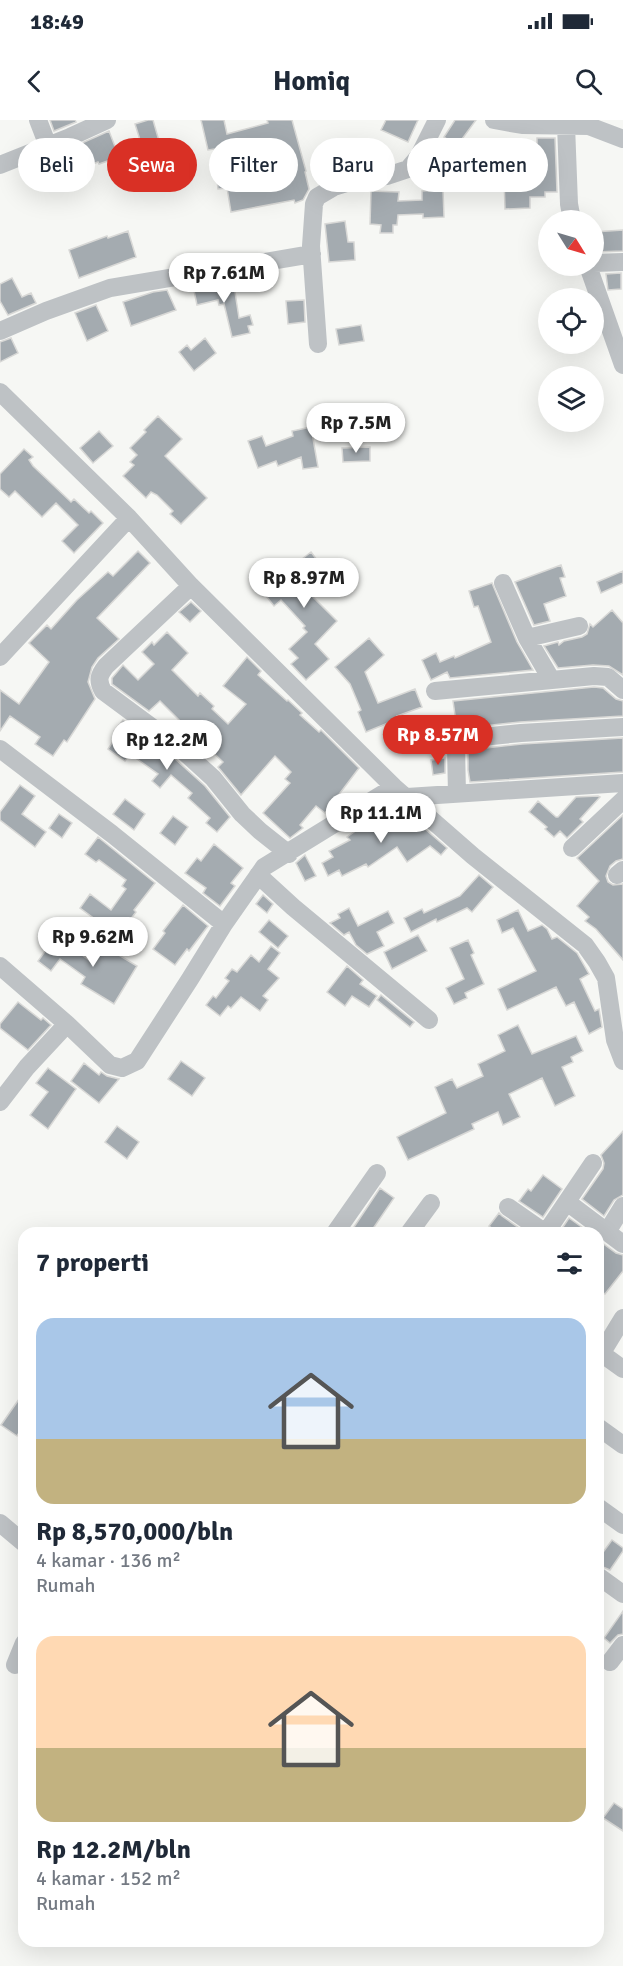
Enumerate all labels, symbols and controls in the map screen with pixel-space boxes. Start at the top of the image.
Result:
text: 18:49 [30,8,84,35]
icon: back [18,65,51,98]
text: Homiq [273,65,350,98]
icon: search [572,65,605,98]
chip: Beli [18,138,95,192]
chip: Sewa [107,138,197,192]
chip: Filter [209,138,298,192]
chip: Baru [310,138,395,192]
chip: Apartemen [407,138,548,192]
north arrow [538,210,604,276]
map controls [538,210,604,432]
pin: Rp 7.61M [162,253,286,304]
text: Rp 7.61M [183,260,265,285]
button: locate [538,288,604,354]
button: layers [538,366,604,432]
pin: Rp 7.5M [301,403,411,454]
text: Rp 7.5M [320,410,392,435]
pin: Rp 8.97M [242,558,366,609]
text: Rp 8.97M [263,565,345,590]
pin: Rp 8.57M [376,715,500,766]
pin: Rp 12.2M [105,720,229,771]
text: Rp 8.57M [397,722,479,747]
text: Rp 12.2M [126,727,208,752]
pin: Rp 11.1M [319,793,443,844]
text: Rp 11.1M [340,800,422,825]
pin: Rp 9.62M [31,917,155,968]
text: Rp 9.62M [52,924,134,949]
text: 7 properti [36,1247,149,1279]
icon: filters [553,1247,586,1280]
icon: home [257,1357,365,1465]
text: Rp 8,570,000/bln [36,1516,233,1548]
text: 4 kamar · 136 m² [36,1548,181,1573]
text: Rumah [36,1573,96,1598]
icon: home [257,1675,365,1783]
text: Rp 12.2M/bln [36,1834,191,1866]
text: 4 kamar · 152 m² [36,1866,181,1891]
text: Rumah [36,1891,96,1916]

